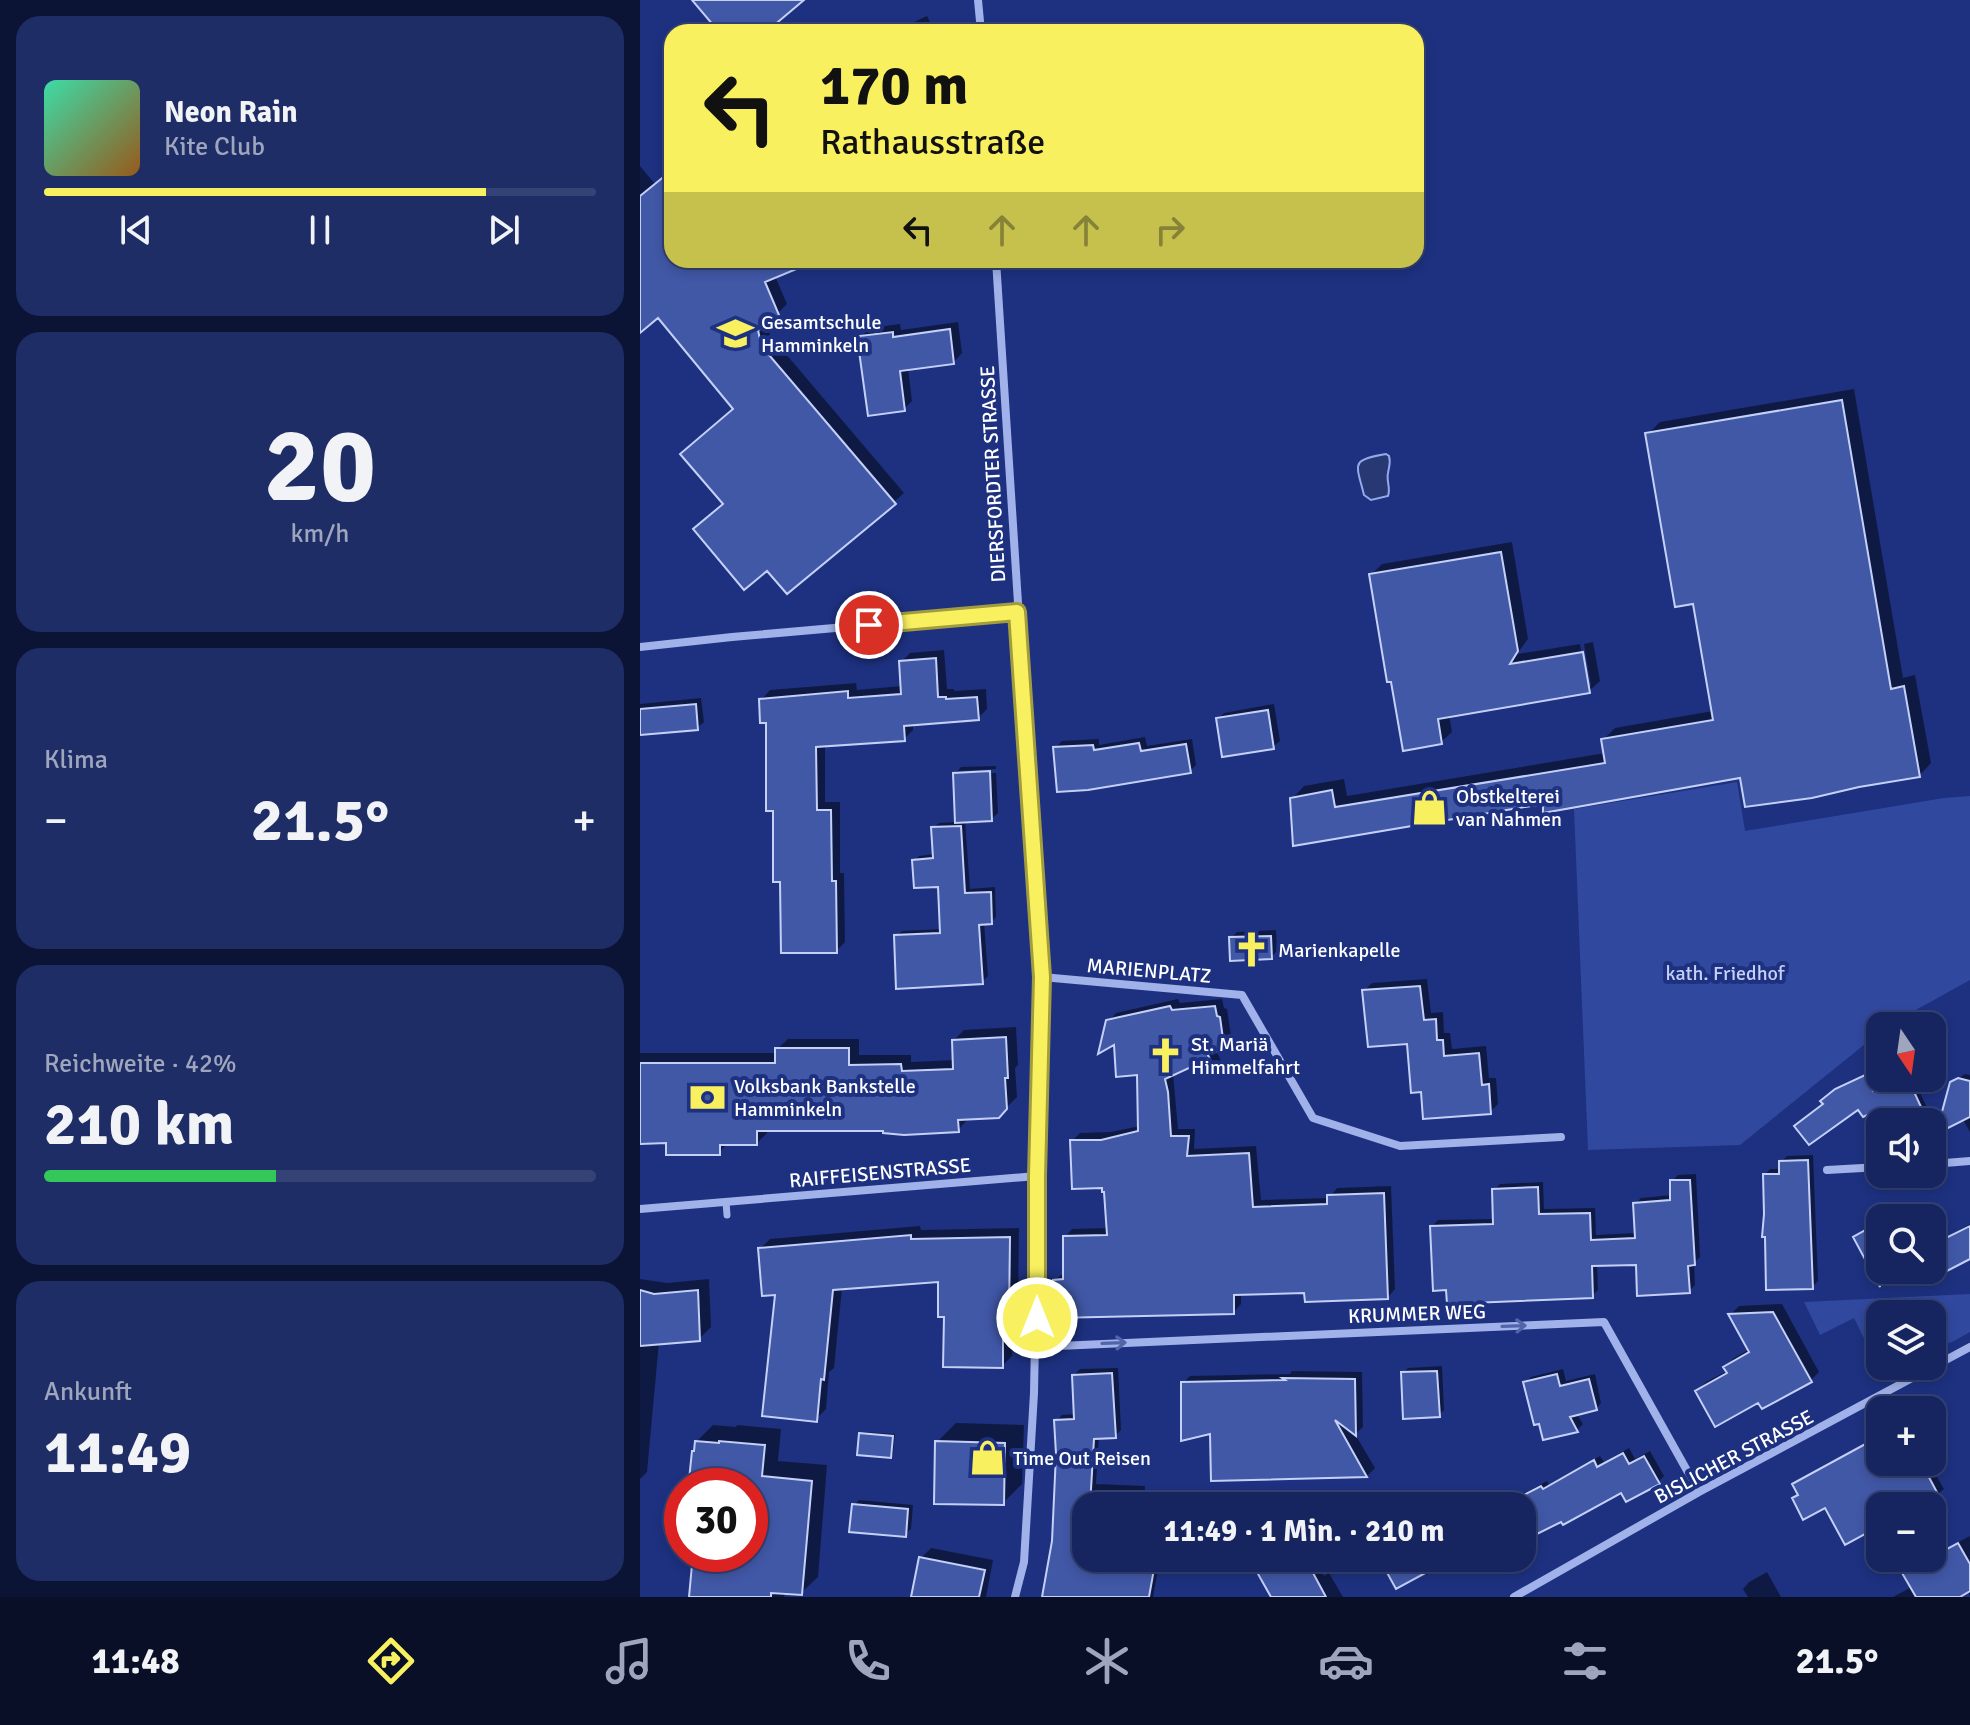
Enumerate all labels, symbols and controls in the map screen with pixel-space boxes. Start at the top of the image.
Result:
text: 170 m [820,51,968,120]
icon: left [688,56,792,160]
text: Neon Rain [164,94,298,131]
text: Rathausstraße [820,120,1045,165]
text: Kite Club [164,131,265,163]
icon: previous [114,208,158,252]
icon: pause [298,208,342,252]
icon: next [482,208,526,252]
icon: left [896,208,940,252]
icon: ahead [980,208,1024,252]
icon: ahead [1064,208,1108,252]
icon: right [1148,208,1192,252]
place label: Gesamtschule Hamminkeln [761,310,881,358]
school or university icon: Gesamtschule Hamminkeln [716,314,754,352]
street label: DIERSFORDTER STRASSE [975,365,1011,583]
text: 20 [264,402,376,530]
text: km/h [291,518,349,550]
pin [835,591,903,659]
icon: arrive [847,603,891,647]
text: Klima [44,744,108,776]
text: 21.5° [251,784,389,858]
place label: Obstkelterei van Nahmen [1456,784,1562,832]
shop icon: Obstkelterei van Nahmen [1411,788,1449,826]
text: − [44,794,68,848]
text: + [572,794,596,848]
church icon: Marienkapelle [1233,931,1271,969]
place label: Marienkapelle [1278,938,1400,963]
street label: MARIENPLATZ [1086,953,1212,989]
park label: kath. Friedhof [1665,961,1786,986]
north arrow [1866,1012,1946,1092]
map controls [1866,1012,1946,1572]
place label: St. Mariä Himmelfahrt [1191,1032,1300,1080]
church icon: St. Mariä Himmelfahrt [1146,1036,1184,1074]
text: Reichweite · 42% [44,1048,237,1080]
place label: Volksbank Bankstelle Hamminkeln [734,1074,916,1122]
bank icon: Volksbank Bankstelle Hamminkeln [689,1078,727,1116]
text: 210 km [44,1088,234,1162]
button: sound [1866,1108,1946,1188]
street label: RAIFFEISENSTRASSE [788,1153,972,1193]
button: search [1866,1204,1946,1284]
position arrow [995,1276,1079,1360]
street label: KRUMMER WEG [1348,1299,1486,1329]
button: layers [1866,1300,1946,1380]
one-way arrow [1500,1318,1527,1333]
one-way arrow [1100,1336,1127,1351]
text: Ankunft [44,1376,132,1408]
button: + [1866,1396,1946,1476]
street label: BISLICHER STRASSE [1650,1404,1818,1510]
text: 11:49 [44,1416,191,1490]
shop icon: Time Out Reisen [968,1439,1006,1477]
place label: Time Out Reisen [1013,1446,1151,1471]
speed limit sign: 30 [664,1468,768,1572]
button: − [1866,1492,1946,1572]
text: 11:49 · 1 Min. · 210 m [1163,1513,1445,1550]
icon: directions [363,1633,419,1689]
icon: music [601,1633,657,1689]
icon: phone [840,1633,896,1689]
icon: climate [1079,1633,1135,1689]
icon: car [1318,1633,1374,1689]
icon: filters [1557,1633,1613,1689]
text: 11:48 [91,1639,180,1684]
text: 21.5° [1795,1639,1879,1684]

